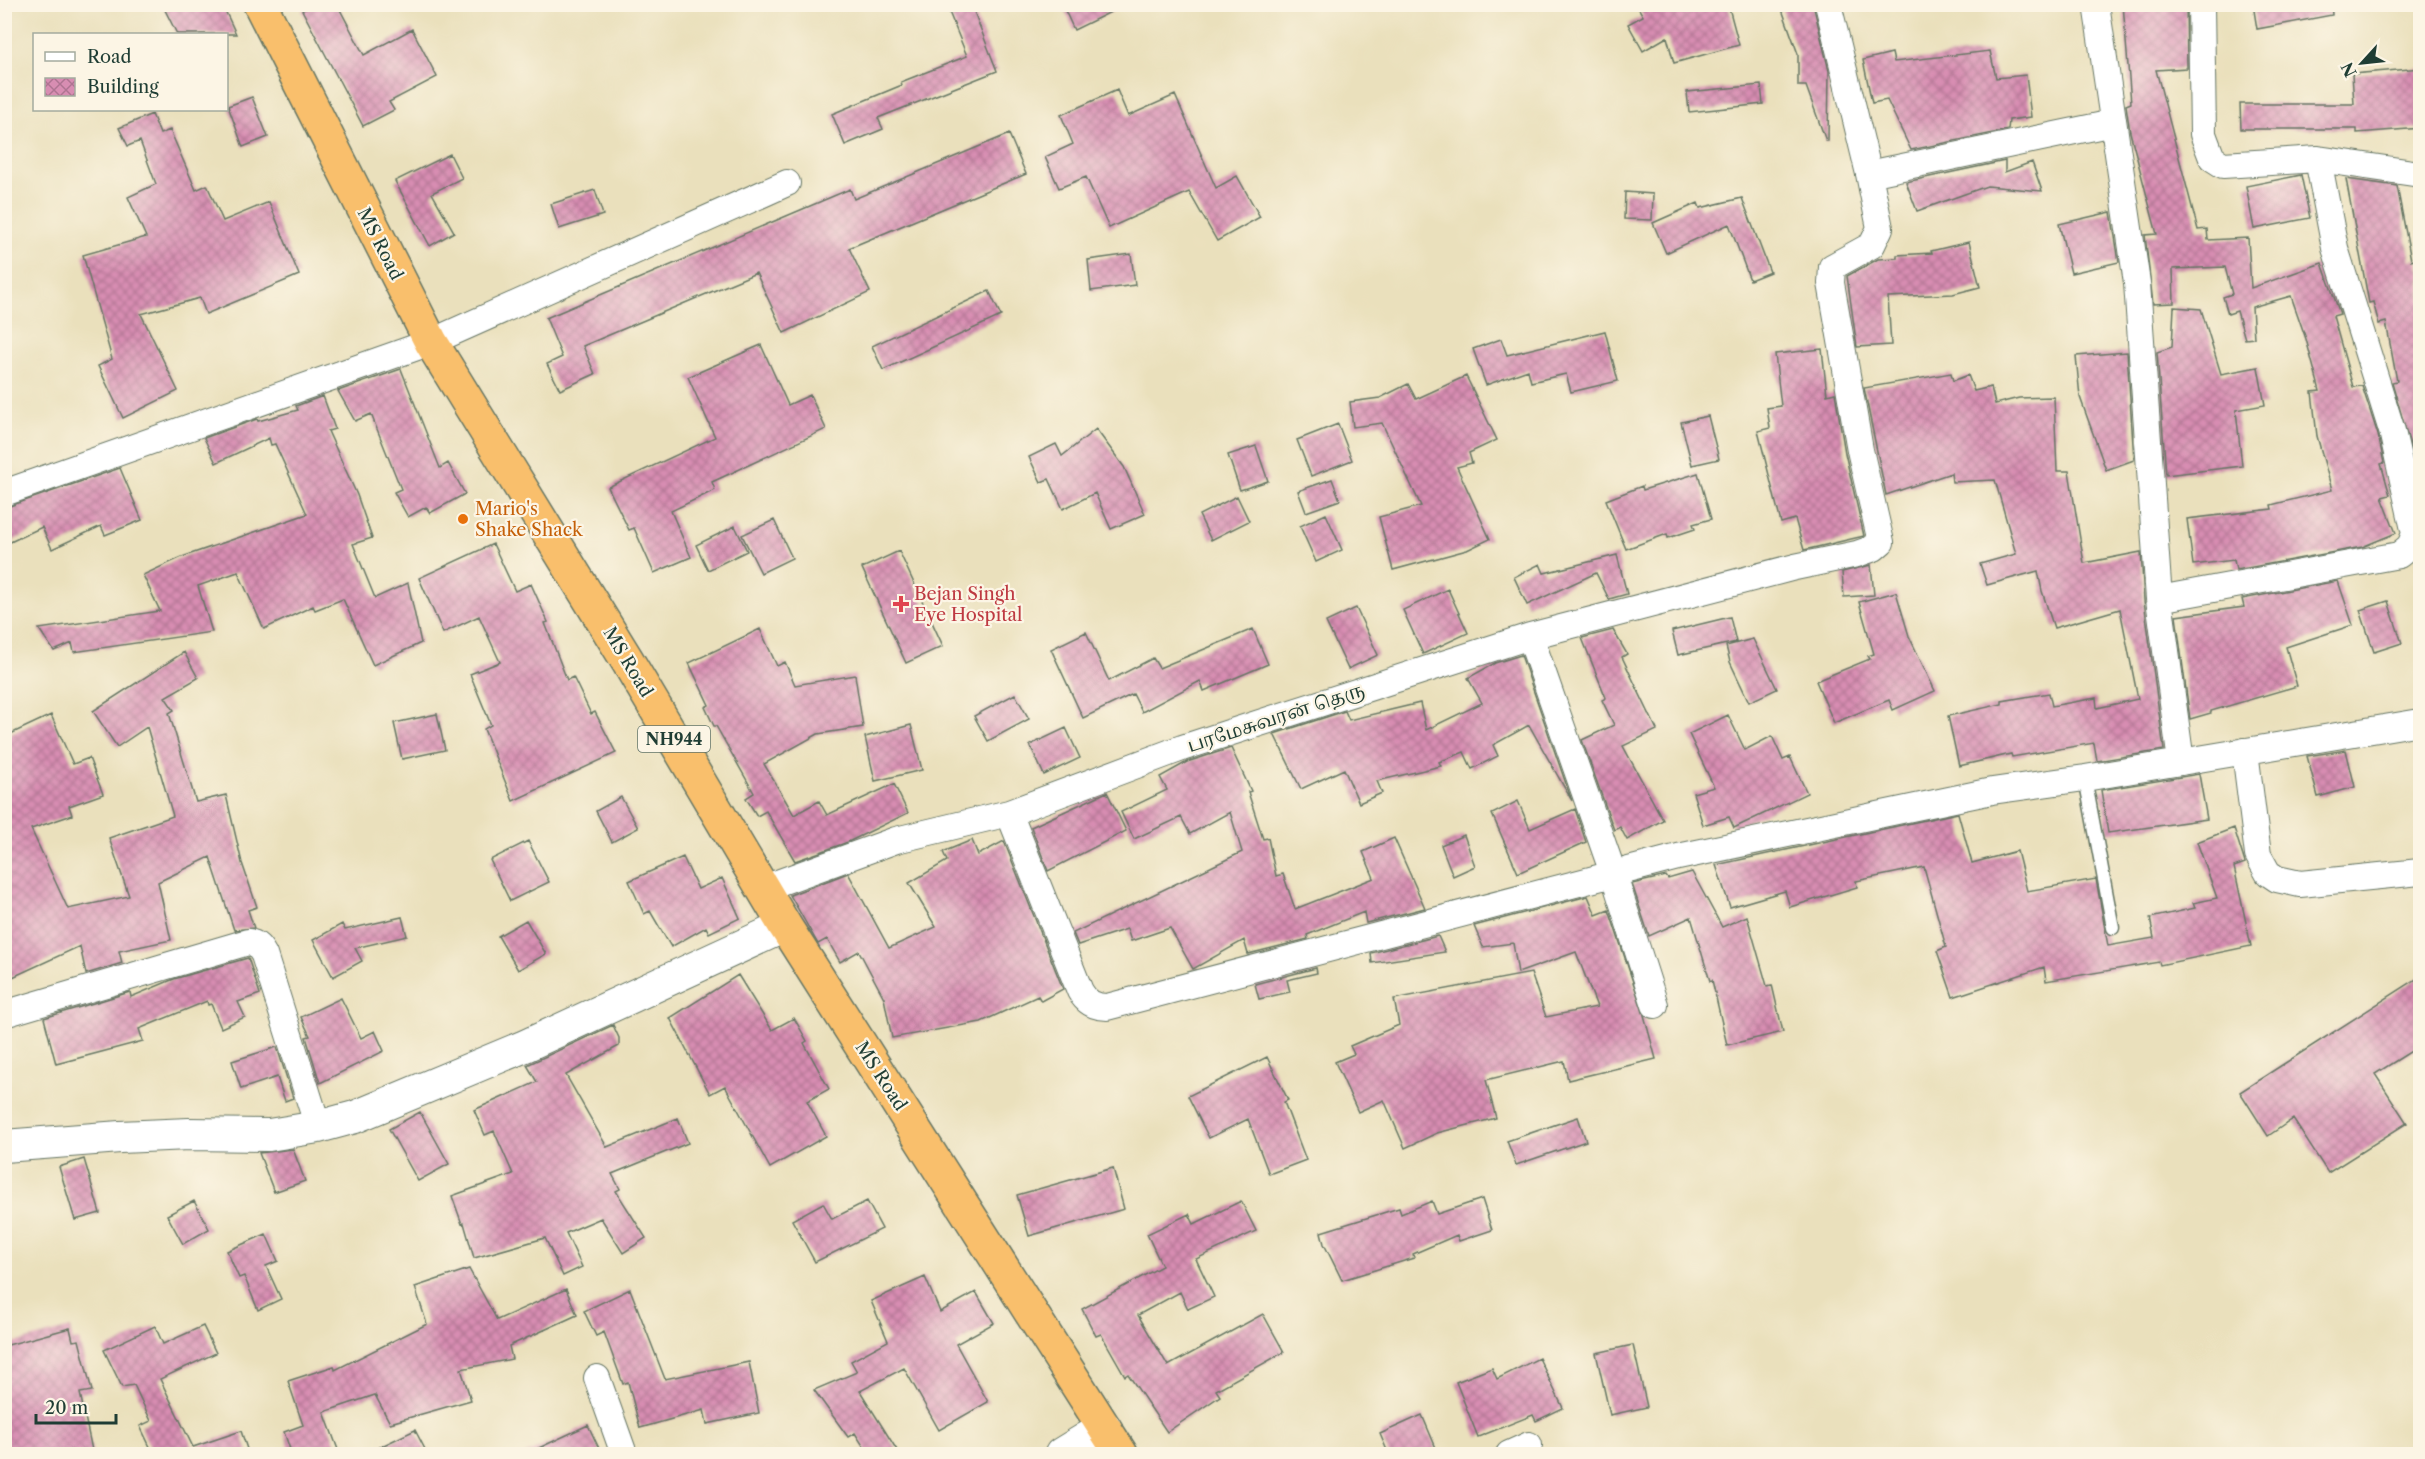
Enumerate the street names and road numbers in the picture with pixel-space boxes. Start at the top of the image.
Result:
street label: MS Road [352,204,408,284]
street label: MS Road [598,623,658,701]
street label: பரமேசுவரன் தெரு [1185,679,1367,757]
road number: NH944 [638,726,710,752]
street label: MS Road [850,1037,912,1115]

